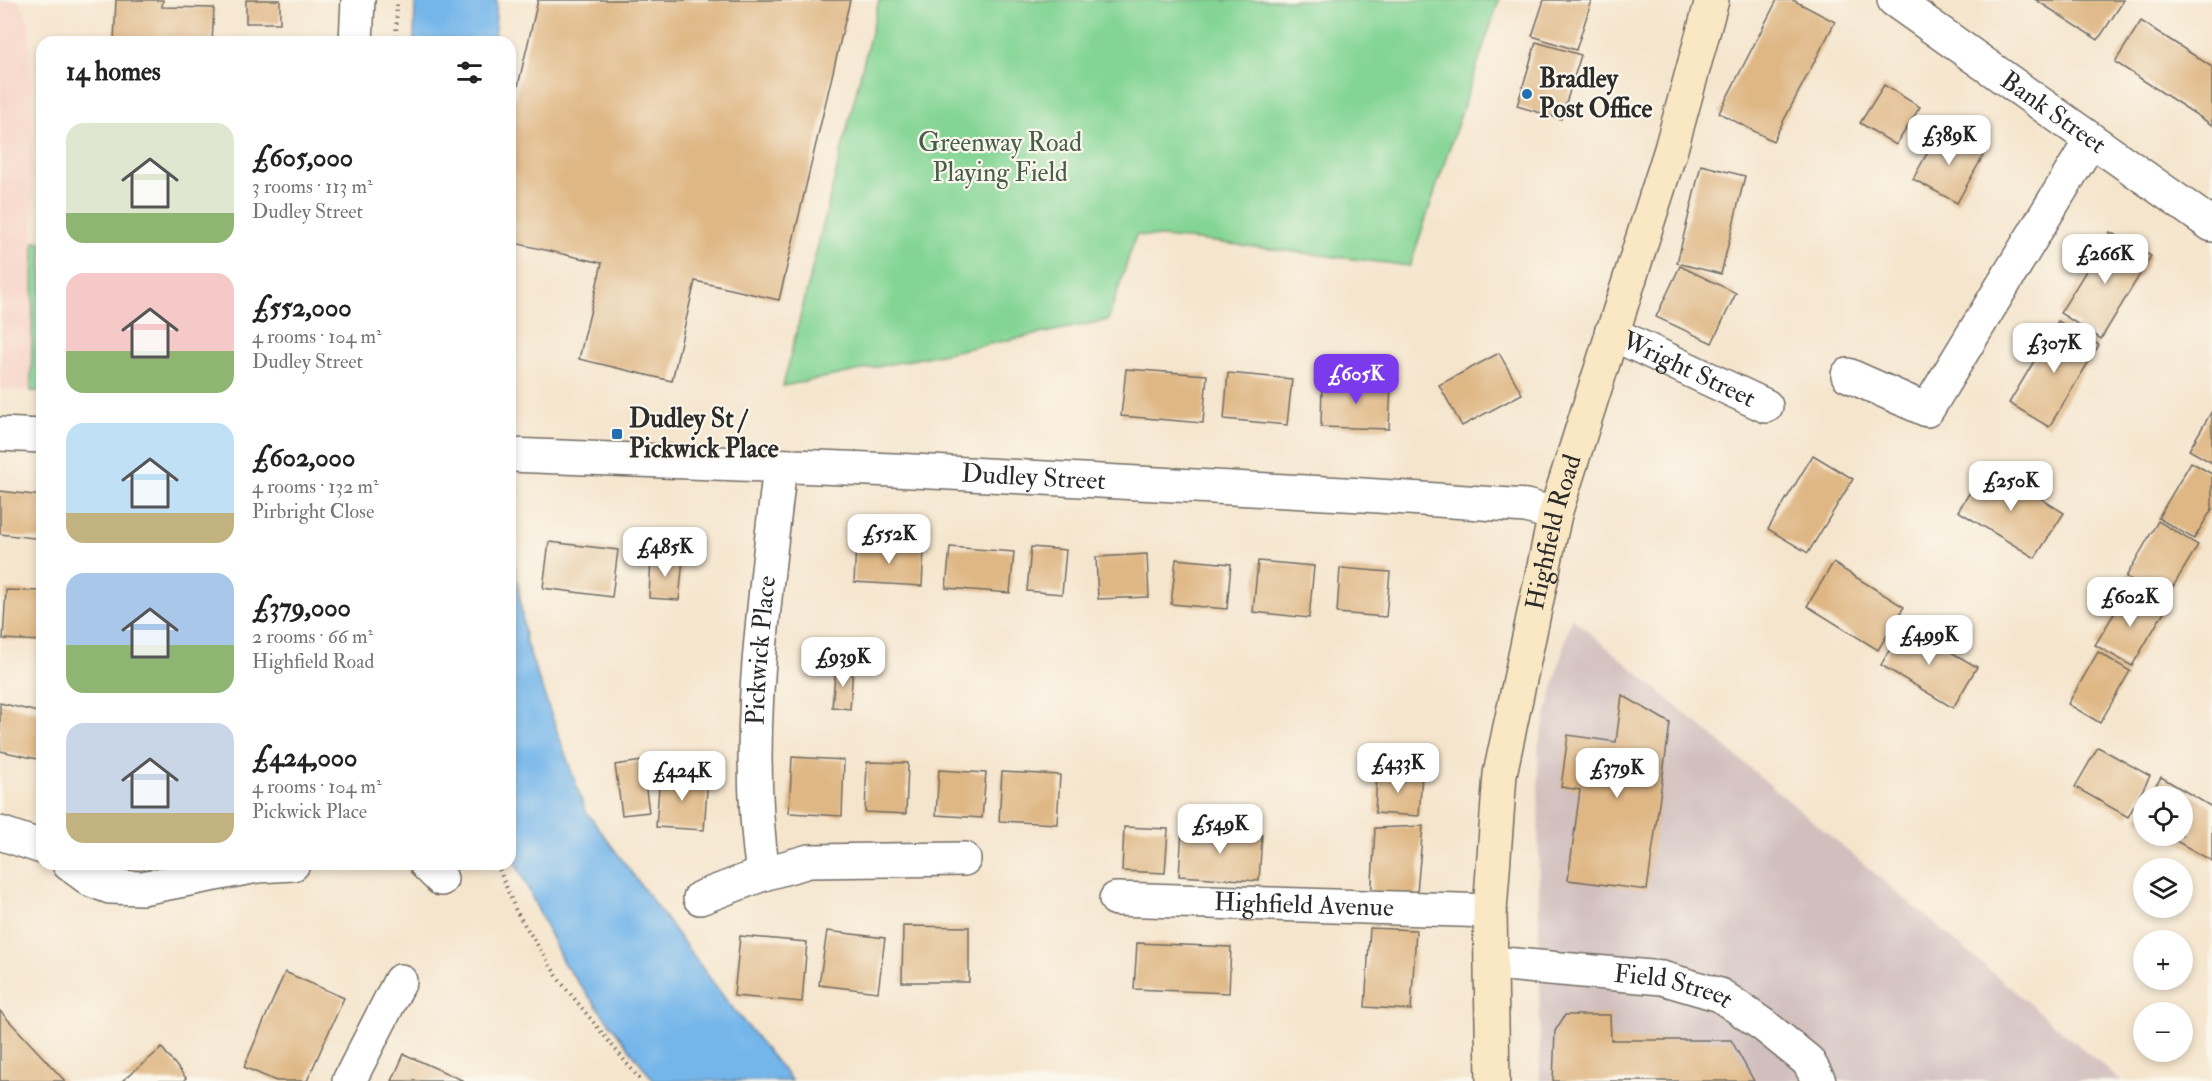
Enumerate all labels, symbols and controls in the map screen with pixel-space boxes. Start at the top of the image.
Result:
text: 14 homes [66,56,161,88]
icon: filters [453,56,486,89]
place label: Bradley Post Office [1539,63,1652,125]
street label: Bank Street [1994,64,2112,161]
marker: Bradley Post Office [1520,87,1534,101]
pin: £389K [1907,115,1991,166]
text: £389K [1922,122,1976,147]
park label: Greenway Road Playing Field [918,127,1082,189]
text: £605,000 [252,142,353,174]
icon: home [114,147,186,219]
text: 3 rooms · 113 m² [252,174,373,199]
text: Dudley Street [252,199,363,224]
pin: £266K [2063,234,2147,285]
text: £266K [2076,241,2134,266]
text: £552,000 [252,292,352,324]
icon: home [114,297,186,369]
pin: £307K [2012,323,2096,374]
text: 4 rooms · 104 m² [252,324,382,349]
street label: Wright Street [1616,324,1761,415]
text: £307K [2027,330,2081,355]
text: Dudley Street [252,349,363,374]
pin: £605K [1314,354,1398,405]
text: £605K [1328,361,1384,386]
place label: Dudley St / Pickwick Place [629,403,779,465]
marker: Dudley St / Pickwick Place [610,427,624,441]
text: £602,000 [252,442,355,474]
icon: home [114,447,186,519]
street label: Highfield Road [1519,450,1589,613]
street label: Dudley Street [960,458,1107,497]
pin: £250K [1969,461,2053,512]
text: £250K [1983,468,2039,493]
text: 4 rooms · 132 m² [252,474,379,499]
text: Pirbright Close [252,499,374,524]
pin: £552K [847,514,931,565]
text: £552K [861,521,917,546]
pin: £485K [623,527,707,578]
text: £485K [637,534,693,559]
street label: Pickwick Place [739,574,783,726]
pin: £602K [2088,577,2172,628]
text: £602K [2101,584,2159,609]
text: £379,000 [252,592,351,624]
icon: home [114,597,186,669]
pin: £499K [1887,615,1971,666]
text: £499K [1900,622,1958,647]
text: 2 rooms · 66 m² [252,624,373,649]
pin: £939K [801,637,885,688]
text: £939K [815,644,871,669]
text: Highfield Road [252,649,374,674]
text: £424,000 [252,742,357,774]
pin: £433K [1356,743,1440,794]
icon: home [114,747,186,819]
pin: £379K [1575,748,1659,799]
text: £433K [1371,750,1425,775]
pin: £424K [640,751,724,802]
text: £379K [1590,755,1644,780]
text: £424K [652,758,712,783]
text: 4 rooms · 104 m² [252,774,382,799]
map controls [2133,786,2193,1062]
button: locate [2133,786,2193,846]
text: Pickwick Place [252,799,367,824]
pin: £549K [1178,804,1262,855]
text: £549K [1192,811,1248,836]
button: layers [2133,858,2193,918]
street label: Highfield Avenue [1213,886,1395,924]
button: + [2133,930,2193,990]
street label: Field Street [1612,958,1739,1015]
button: − [2133,1002,2193,1062]

